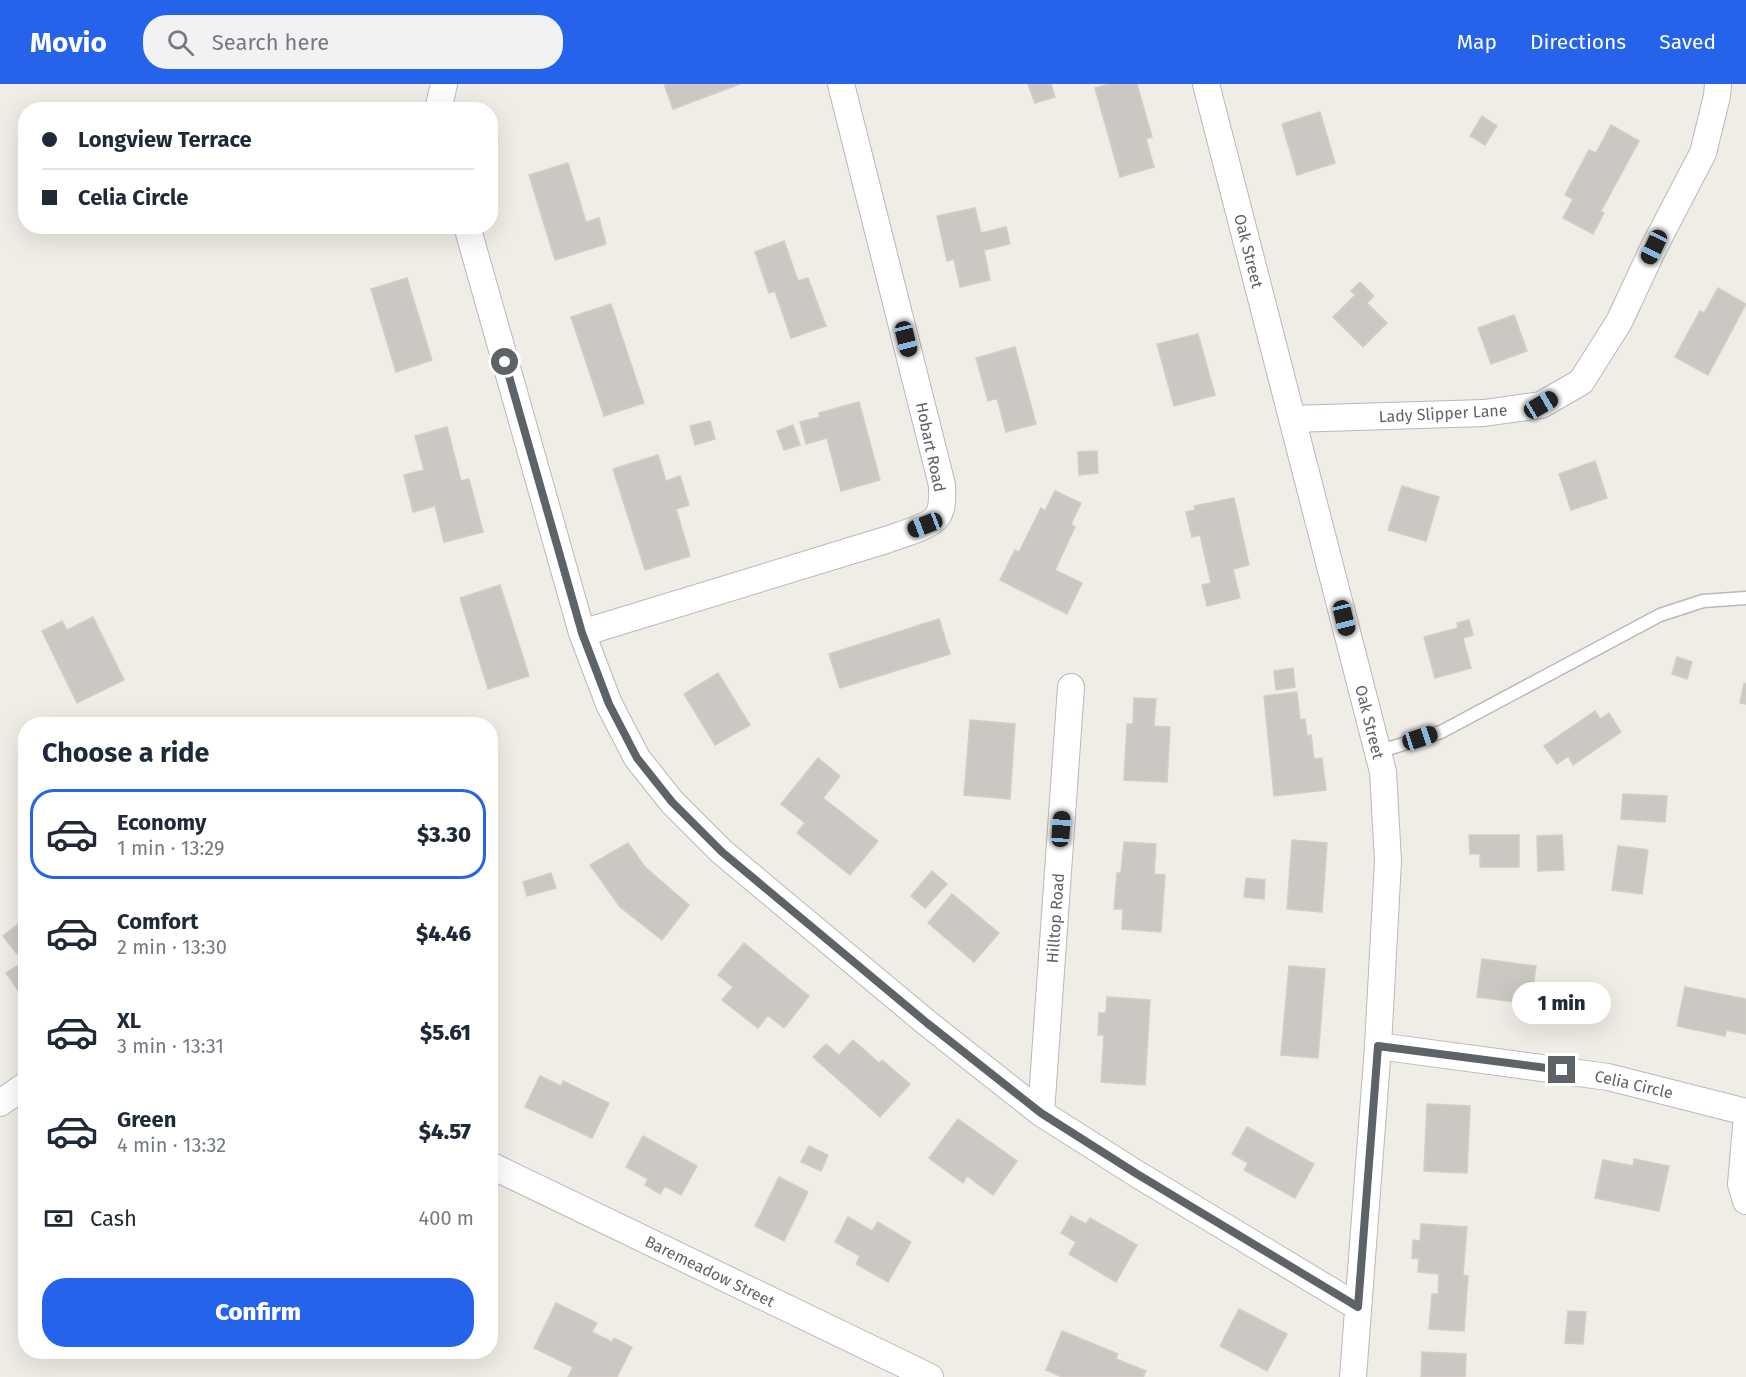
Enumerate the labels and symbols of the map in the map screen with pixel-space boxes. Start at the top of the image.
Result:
street label: Oak Street [1230,212,1267,290]
car [1638,227,1670,267]
car [893,319,919,359]
route start [491,348,518,375]
car [1521,388,1561,422]
street label: Hobart Road [912,400,949,494]
street label: Lady Slipper Lane [1378,401,1508,426]
car [905,510,945,540]
car [1331,598,1357,638]
street label: Oak Street [1351,683,1388,761]
car [1400,724,1440,752]
car [1051,810,1071,848]
street label: Hilltop Road [1043,872,1068,964]
callout: 1 min [1512,983,1612,1025]
route end [1548,1056,1575,1083]
street label: Celia Circle [1593,1066,1675,1103]
street label: Baremeadow Street [642,1232,778,1311]

